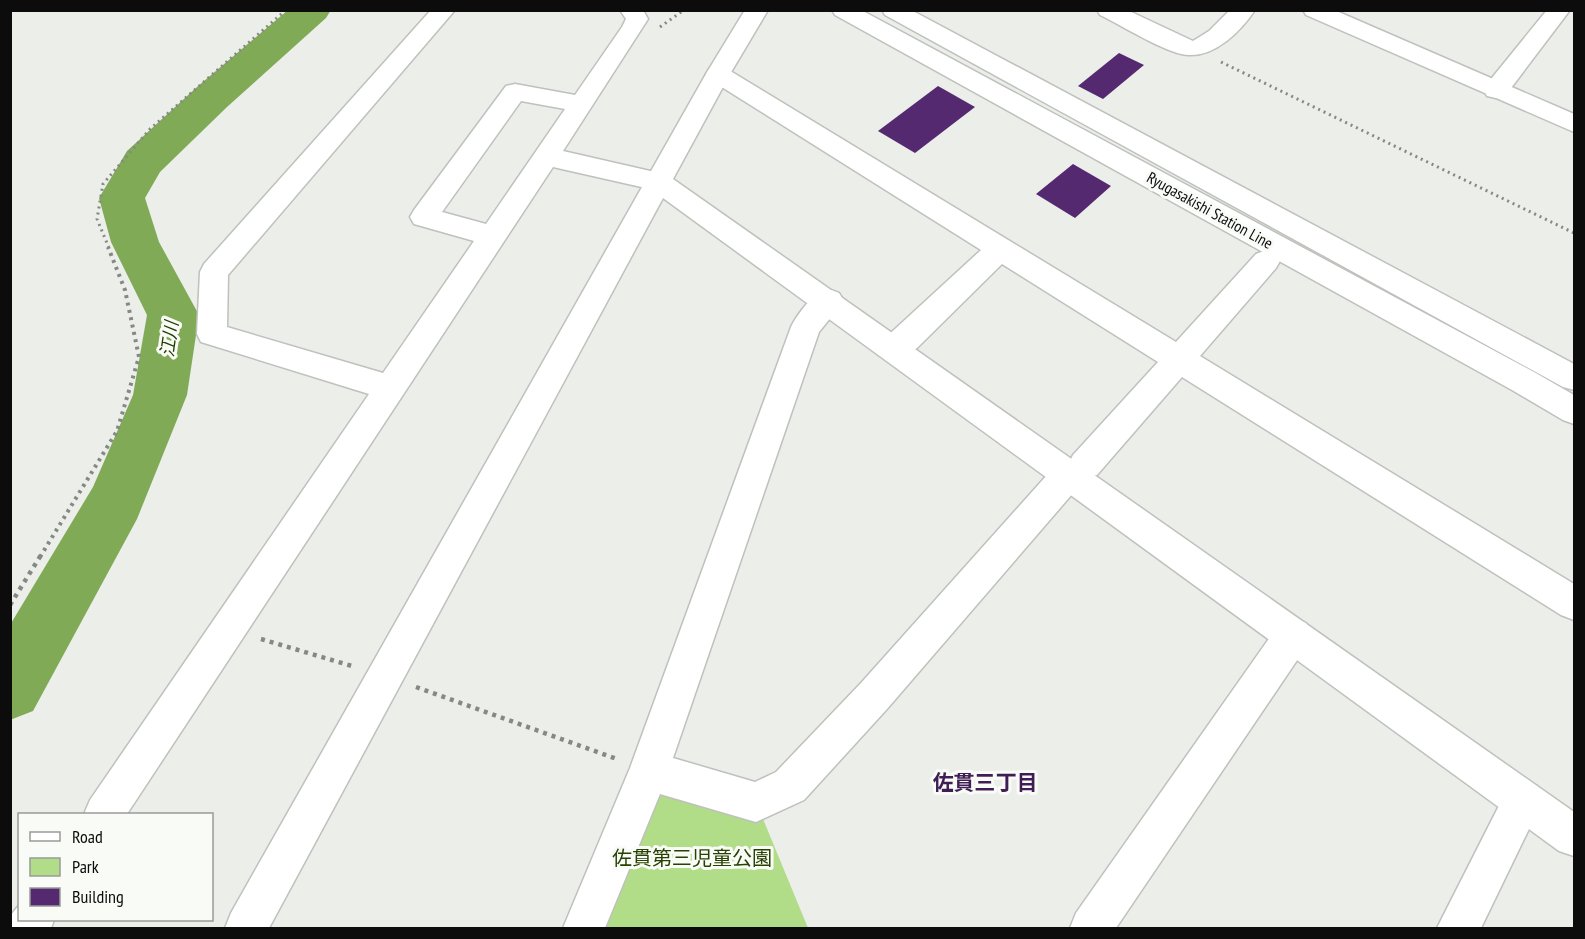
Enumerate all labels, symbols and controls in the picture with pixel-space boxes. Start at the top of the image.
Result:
street label: Ryugasakishi Station Line [1144,167,1276,253]
water label: 江川 [155,318,183,358]
district label: 佐貫三丁目 [933,769,1038,796]
legend [18,813,213,921]
text: Road [72,825,103,848]
park label: 佐貫第三児童公園 [612,845,772,871]
text: Park [72,855,99,878]
text: Building [72,885,124,908]

